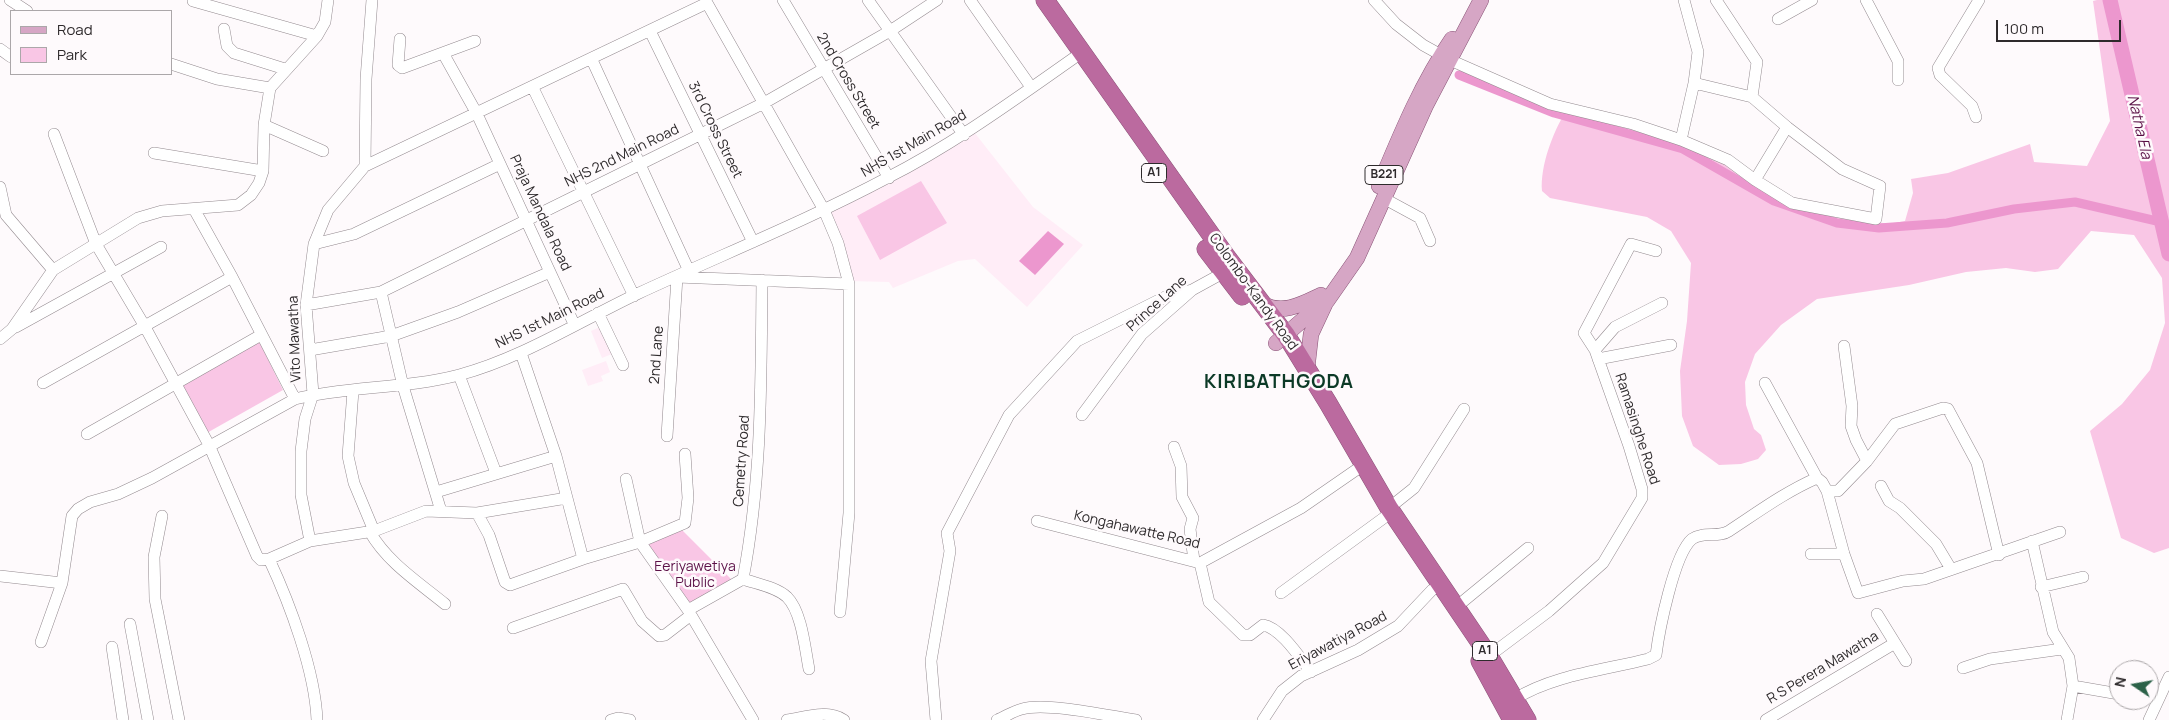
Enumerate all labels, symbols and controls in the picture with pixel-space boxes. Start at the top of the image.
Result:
legend [10,10,172,75]
scale bar [1999,10,2124,42]
text: 100 m [2004,18,2044,39]
text: Road [57,19,93,40]
street label: 2nd Cross Street [813,30,883,132]
text: Park [57,44,87,65]
street label: 3rd Cross Street [684,79,746,181]
water label: Natha Ela [2123,93,2155,161]
street label: NHS 1st Main Road [858,107,970,181]
street label: NHS 2nd Main Road [562,121,682,191]
street label: Praja Mandala Road [506,152,574,274]
road number: A1 [1142,164,1166,182]
road number: B221 [1365,166,1403,184]
street label: Colombo-Kandy Road [1205,230,1301,354]
street label: Prince Lane [1124,273,1190,335]
street label: NHS 1st Main Road [493,285,607,353]
street label: Vito Mawatha [285,295,305,383]
street label: 2nd Lane [647,325,667,385]
street label: Ramasinghe Road [1611,371,1663,487]
district label: KIRIBATHGODA [1202,372,1356,394]
street label: Cemetry Road [730,415,754,507]
street label: Kongahawatte Road [1072,507,1202,553]
park label: Eeriyawetiya Public [654,559,736,592]
street label: Eriyawatiya Road [1286,608,1390,674]
street label: R S Perera Mawatha [1764,628,1882,708]
road number: A1 [1472,641,1498,660]
north arrow [2109,660,2159,710]
text: N [2109,675,2130,689]

